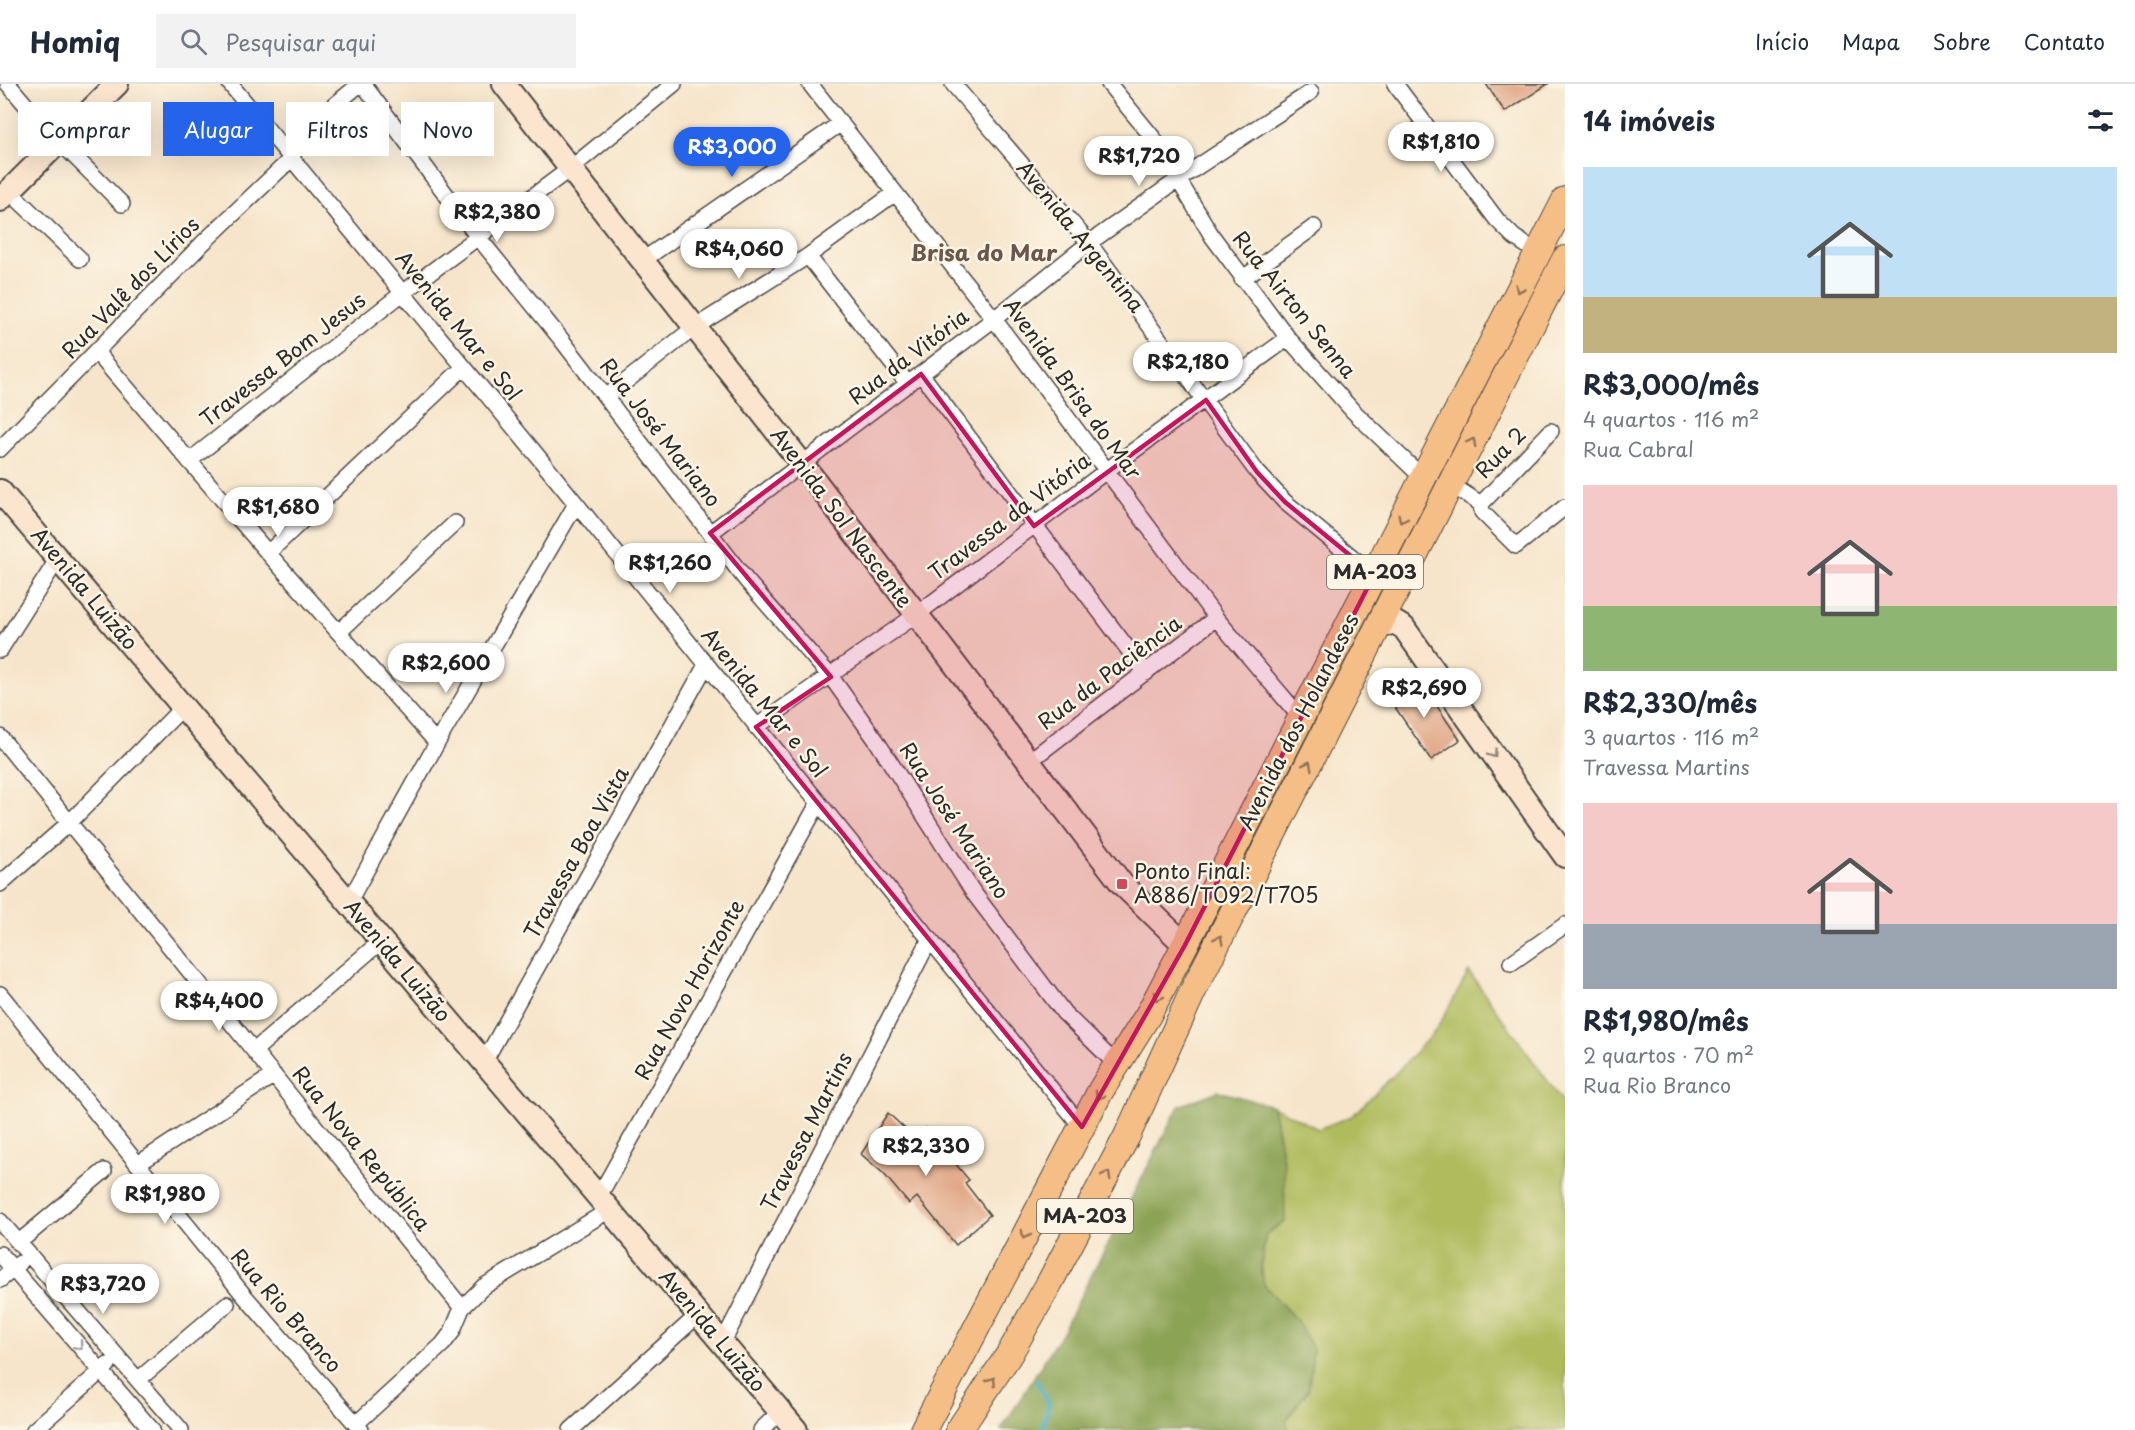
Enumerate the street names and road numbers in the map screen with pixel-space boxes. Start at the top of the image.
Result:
street label: Avenida Argentina [1010,153,1154,319]
street label: Rua Valê dos Lírios [53,208,206,365]
street label: Rua Airton Senna [1226,223,1365,384]
street label: Avenida Mar e Sol [389,243,530,407]
street label: Travessa Bom Jesus [192,283,371,433]
street label: Avenida Brisa do Mar [997,290,1151,486]
street label: Rua da Vitória [841,299,975,411]
street label: Rua José Mariano [593,350,730,513]
street label: Rua 2 [1467,419,1532,485]
street label: Avenida Sol Nascente [764,420,921,614]
street label: Travessa da Vitória [921,444,1097,587]
street label: Avenida Luizão [24,519,147,656]
road number: MA-203 [1327,555,1423,589]
street label: Rua da Paciência [1030,606,1188,736]
street label: Avenida dos Holandeses [1229,607,1366,835]
street label: Avenida Mar e Sol [695,620,836,784]
street label: Rua José Mariano [893,735,1018,905]
street label: Travessa Boa Vista [515,760,636,944]
street label: Avenida Luizão [337,891,460,1028]
street label: Rua Novo Horizonte [625,893,751,1085]
street label: Travessa Martins [751,1046,859,1216]
street label: Rua Nova República [286,1058,440,1238]
road number: MA-203 [1037,1199,1133,1233]
street label: Rua Rio Branco [224,1241,351,1379]
street label: Avenida Luizão [652,1261,775,1398]

